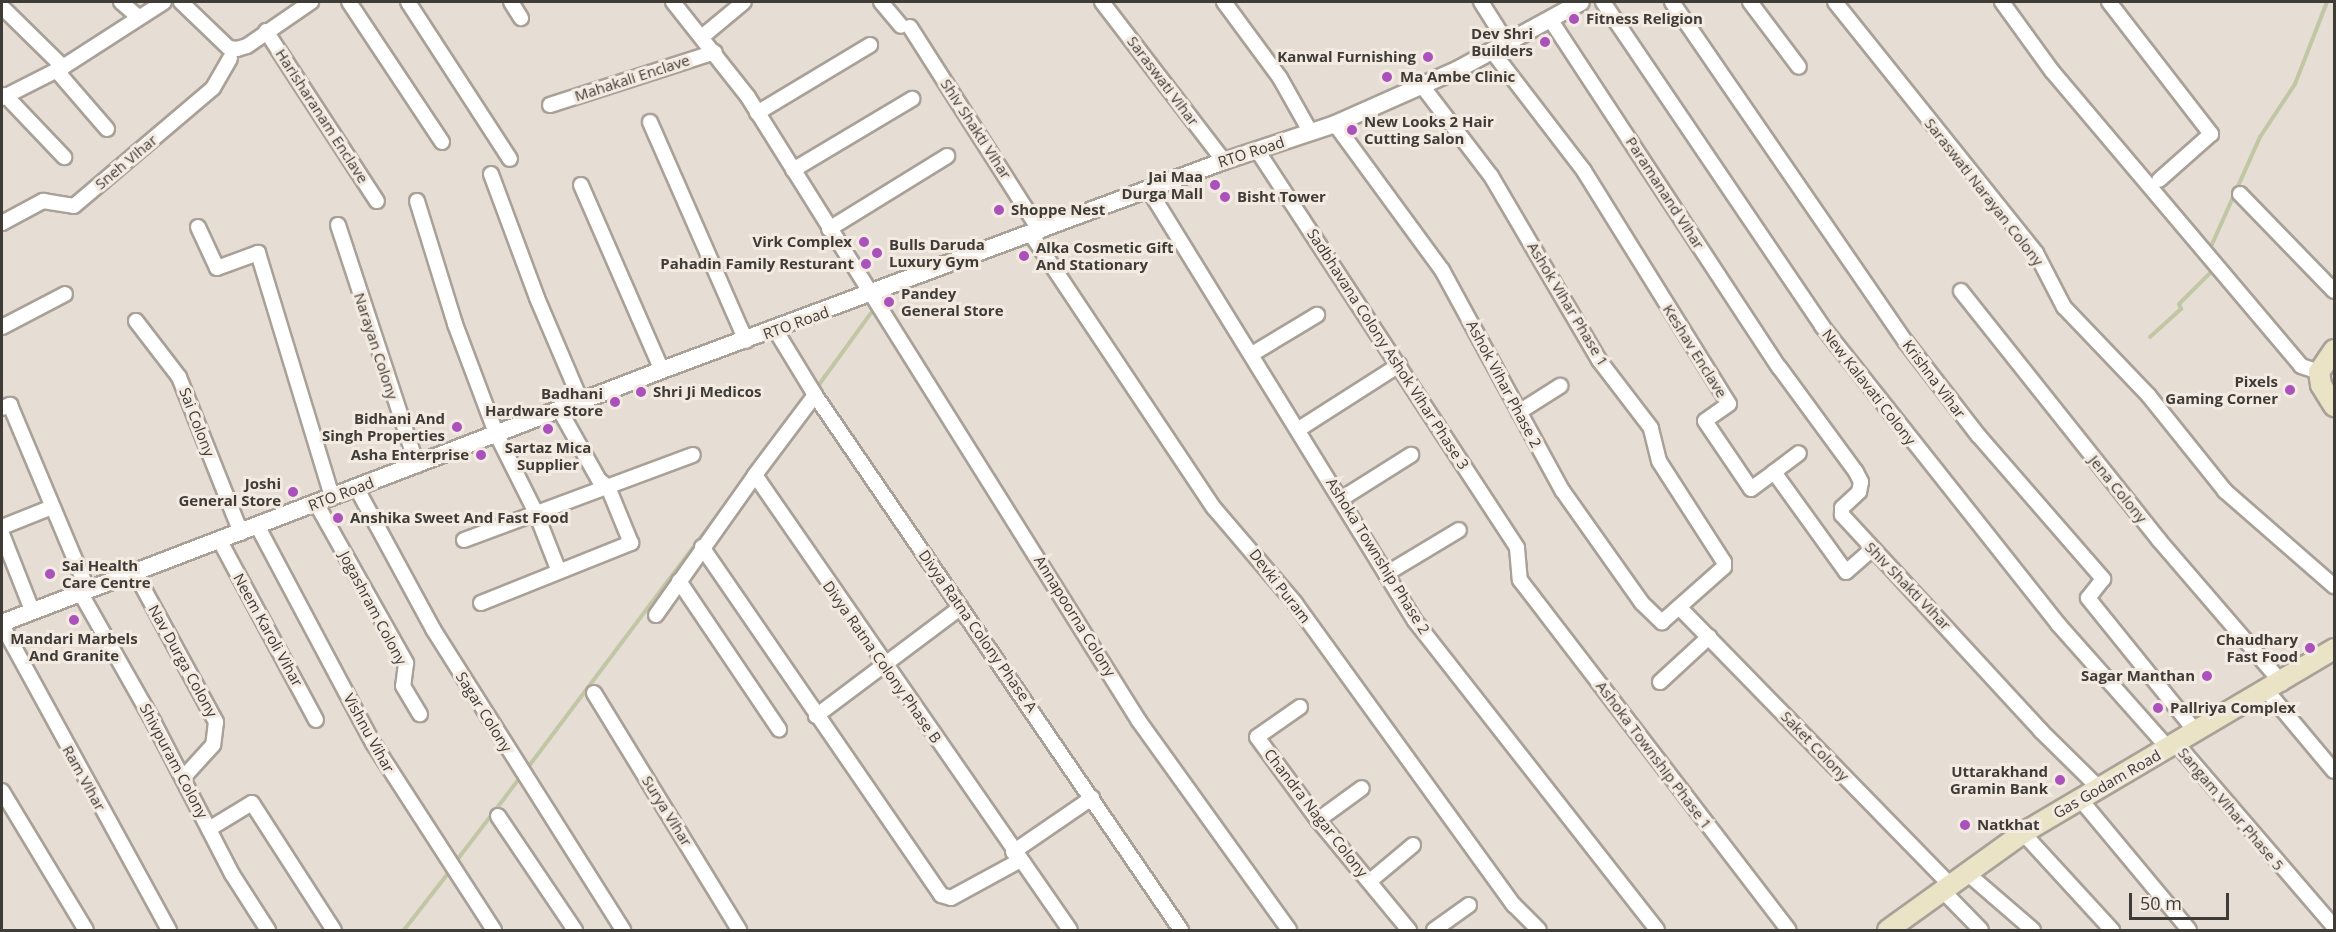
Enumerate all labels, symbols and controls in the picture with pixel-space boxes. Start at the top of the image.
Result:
place label: Fitness Religion [1586,10,1703,28]
marker: Fitness Religion [1567,12,1581,26]
place label: Dev Shri Builders [1471,24,1533,59]
street label: Saraswati Vihar [1123,33,1203,129]
marker: Dev Shri Builders [1538,35,1552,49]
street label: Harisharanam Enclave [272,45,372,187]
place label: Kanwal Furnishing [1277,48,1416,66]
marker: Kanwal Furnishing [1421,50,1435,64]
street label: Mahakali Enclave [572,51,692,105]
marker: Ma Ambe Clinic [1378,68,1396,86]
place label: Ma Ambe Clinic [1400,68,1515,86]
street label: Shiv Shakti Vihar [937,76,1015,182]
place label: New Looks 2 Hair Cutting Salon [1364,112,1494,147]
street label: Saraswati Narayan Colony [1921,115,2047,269]
marker: New Looks 2 Hair Cutting Salon [1345,123,1359,137]
street label: Sneh Vihar [91,131,161,193]
street label: RTO Road [1215,133,1287,171]
street label: Paramanand Vihar [1622,133,1708,253]
place label: Jai Maa Durga Mall [1121,167,1203,202]
marker: Jai Maa Durga Mall [1208,178,1222,192]
place label: Bisht Tower [1237,188,1326,206]
marker: Bisht Tower [1218,190,1232,204]
place label: Shoppe Nest [1011,201,1105,219]
marker: Shoppe Nest [992,203,1006,217]
street label: Sadbhavana Colony Ashok Vihar Phase 3 [1303,225,1473,473]
place label: Virk Complex [752,233,852,251]
marker: Virk Complex [857,235,871,249]
place label: Bulls Daruda Luxury Gym [889,235,985,270]
place label: Alka Cosmetic Gift And Stationary [1036,238,1174,273]
street label: Ashok Vihar Phase 1 [1524,239,1612,369]
marker: Bulls Daruda Luxury Gym [870,246,884,260]
marker: Alka Cosmetic Gift And Stationary [1017,249,1031,263]
place label: Pahadin Family Resturant [660,255,854,273]
marker: Pahadin Family Resturant [859,257,873,271]
place label: Pandey General Store [901,284,1004,319]
street label: Narayan Colony [350,290,402,402]
marker: Pandey General Store [882,295,896,309]
street label: Keshav Enclave [1659,301,1731,401]
street label: RTO Road [761,303,831,343]
street label: Ashok Vihar Phase 2 [1463,317,1545,451]
street label: New Kalavati Colony [1818,326,1920,448]
street label: Krishna Vihar [1899,336,1969,422]
place label: Pixels Gaming Corner [2165,372,2278,407]
place label: Shri Ji Medicos [653,383,761,401]
marker: Pixels Gaming Corner [2283,383,2297,397]
place label: Badhani Hardware Store [485,384,603,419]
street label: Sai Colony [176,385,218,459]
marker: Shri Ji Medicos [634,385,648,399]
marker: Badhani Hardware Store [608,395,622,409]
place label: Bidhani And Singh Properties [322,409,445,444]
marker: Bidhani And Singh Properties [450,420,464,434]
marker: Sartaz Mica Supplier [541,422,555,436]
place label: Sartaz Mica Supplier [505,438,591,473]
place label: Asha Enterprise [351,446,469,464]
marker: Asha Enterprise [474,448,488,462]
street label: Jena Colony [2085,452,2151,526]
street label: RTO Road [306,473,376,515]
place label: Joshi General Store [178,474,281,509]
street label: Ashoka Township Phase 2 [1322,475,1434,637]
marker: Joshi General Store [286,485,300,499]
place label: Anshika Sweet And Fast Food [350,509,569,527]
marker: Anshika Sweet And Fast Food [331,511,345,525]
street label: Shiv Shakti Vihar [1861,538,1955,634]
street label: Devki Puram [1246,545,1314,627]
street label: Divya Ratna Colony Phase A [915,547,1041,715]
street label: Jogashram Colony [335,548,411,668]
street label: Annapoorna Colony [1031,552,1119,680]
place label: Sai Health Care Centre [62,556,151,591]
marker: Sai Health Care Centre [43,567,57,581]
street label: Neem Karoli Vihar [229,570,307,690]
street label: Divya Ratna Colony Phase B [819,577,945,747]
street label: Nav Durga Colony [145,602,221,720]
marker: Mandari Marbels And Granite [67,613,81,627]
place label: Mandari Marbels And Granite [10,629,138,664]
place label: Chaudhary Fast Food [2216,630,2298,665]
marker: Chaudhary Fast Food [2303,641,2317,655]
place label: Sagar Manthan [2081,667,2195,685]
street label: Sagar Colony [452,669,516,755]
marker: Sagar Manthan [2200,669,2214,683]
street label: Ashoka Township Phase 1 [1592,677,1716,833]
street label: Vishnu Vihar [340,690,398,776]
place label: Pallriya Complex [2170,699,2296,717]
street label: Shivpuram Colony [136,701,212,821]
marker: Pallriya Complex [2151,701,2165,715]
street label: Saket Colony [1777,707,1853,785]
street label: Ram Vihar [59,742,109,814]
street label: Sangam Vihar Phase 5 [2174,744,2288,874]
street label: Chandra Nagar Colony [1260,745,1372,881]
street label: Gas Godam Road [2050,746,2164,822]
place label: Uttarakhand Gramin Bank [1950,762,2048,797]
street label: Surya Vihar [638,772,696,850]
marker: Uttarakhand Gramin Bank [2053,773,2067,787]
place label: Natkhat [1977,816,2039,834]
marker: Natkhat [1958,818,1972,832]
scale bar [2132,881,2232,919]
text: 50 m [2140,891,2182,915]

